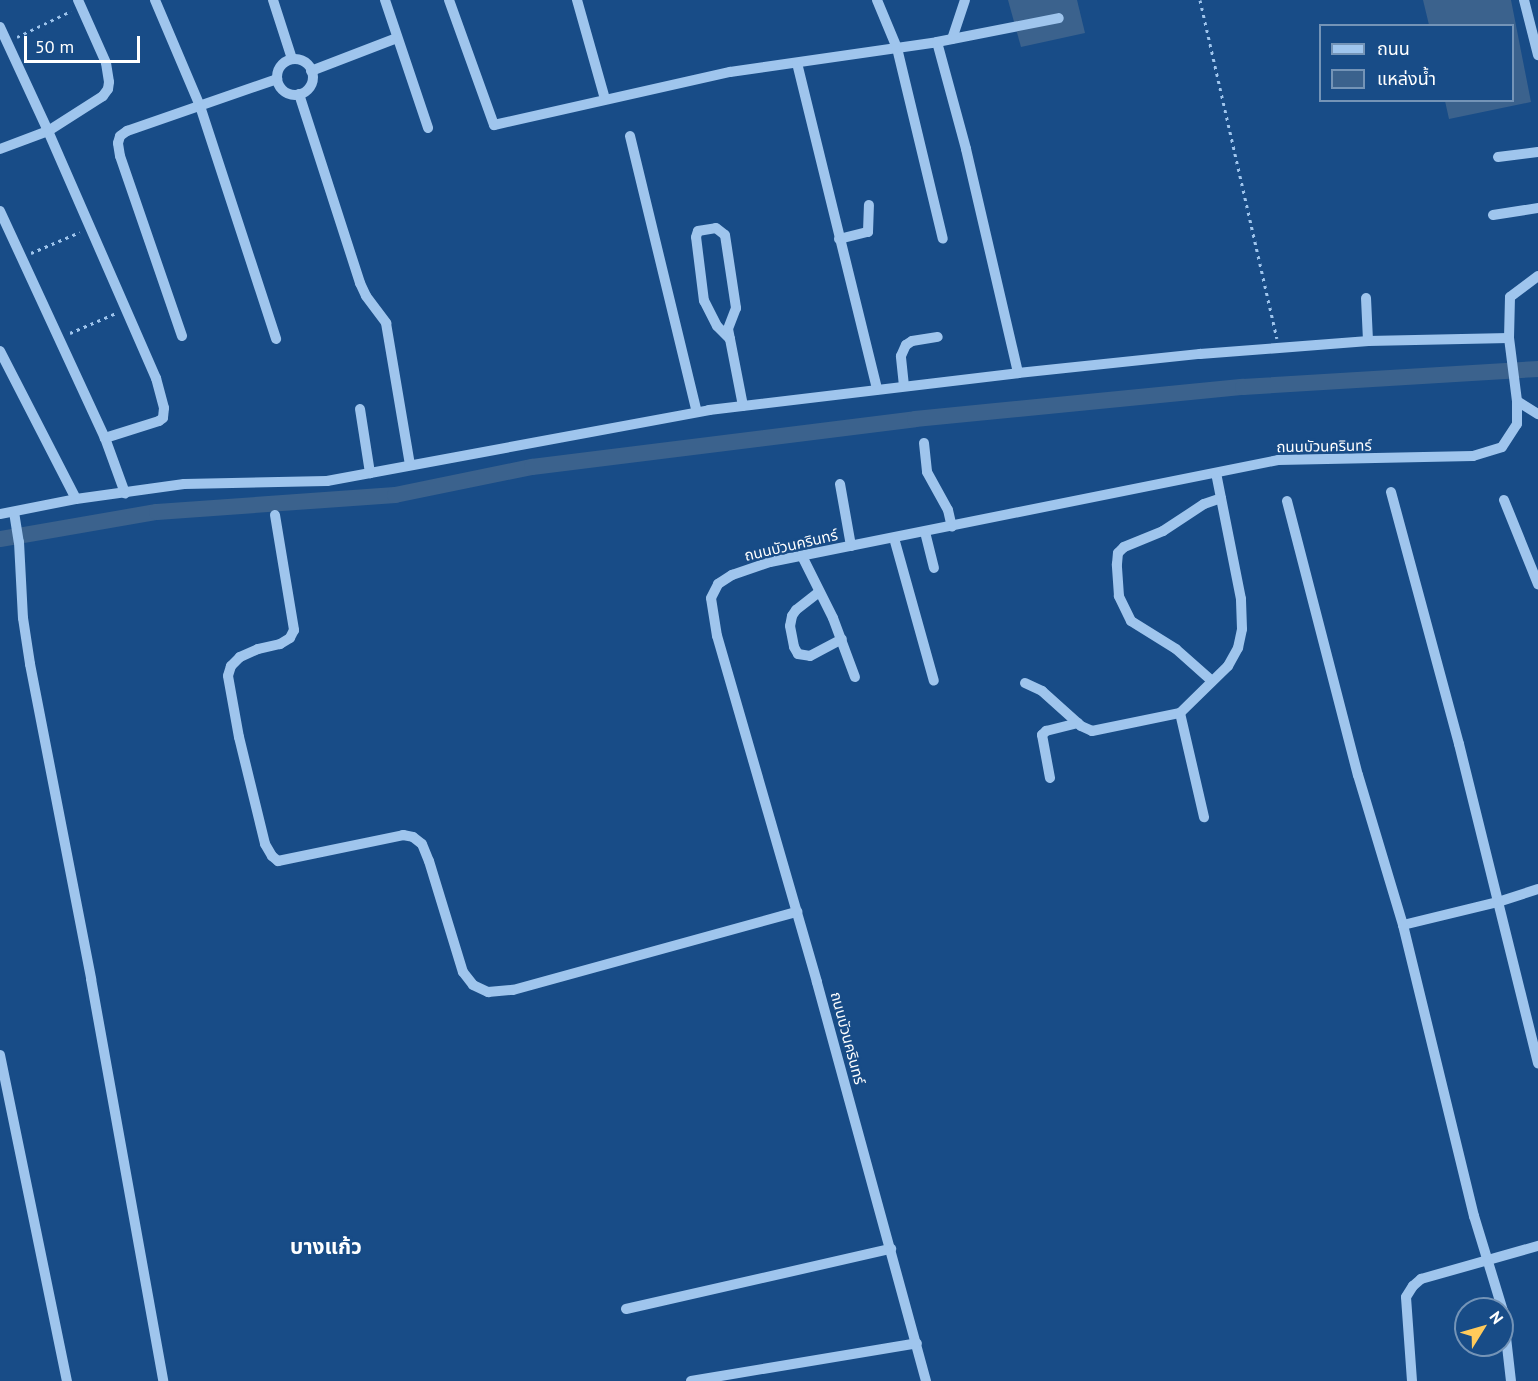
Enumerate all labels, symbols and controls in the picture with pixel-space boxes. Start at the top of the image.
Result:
scale bar [27,24,142,62]
legend [1319,24,1514,102]
text: 50 m [35,35,74,58]
text: ถนน [1377,37,1410,60]
text: แหล่งน้ำ [1377,67,1436,90]
street label: ถนนบัวนครินทร์ [1276,436,1372,456]
street label: ถนนบัวนครินทร์ [743,526,839,564]
street label: ถนนบัวนครินทร์ [827,990,869,1086]
district label: บางแก้ว [290,1234,362,1260]
north arrow [1454,1297,1514,1357]
text: N [1486,1307,1508,1328]

